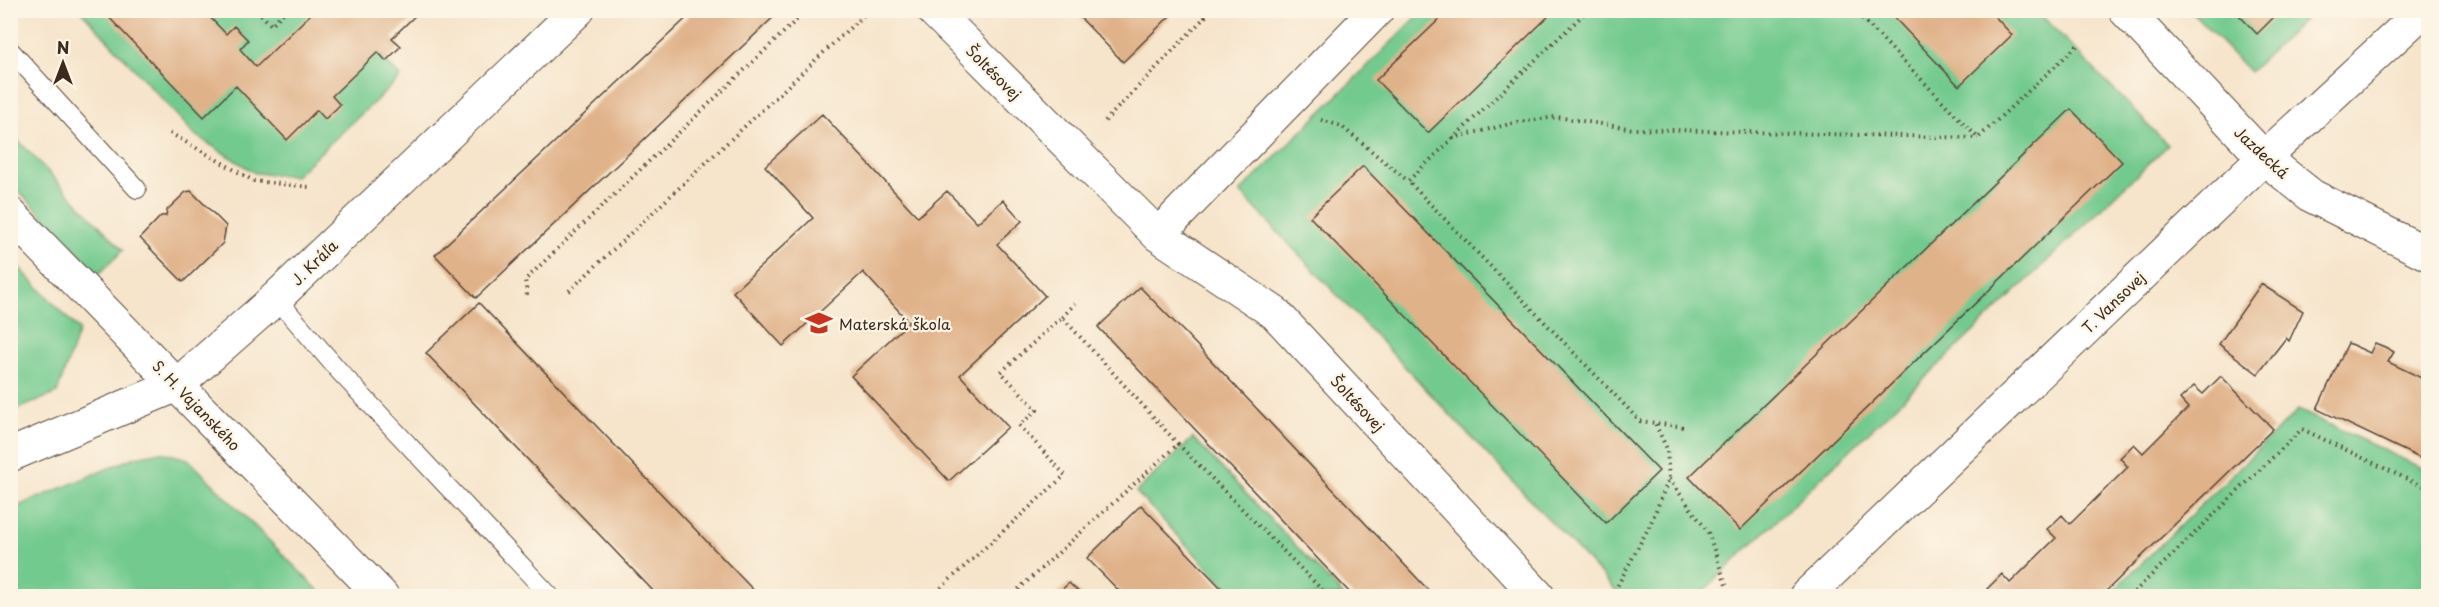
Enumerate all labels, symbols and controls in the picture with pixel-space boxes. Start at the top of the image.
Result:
north arrow [33,33,93,93]
text: N [57,35,69,59]
street label: Šoltésovej [961,39,1027,105]
street label: Jazdecká [2230,121,2295,184]
street label: J. Kráľa [285,234,343,290]
street label: T. Vansovej [2076,266,2150,338]
school or university icon: Materská škola [804,308,834,338]
place label: Materská škola [839,312,951,335]
street label: S. H. Vajanského [148,354,246,456]
street label: Šoltésovej [1326,370,1390,436]

